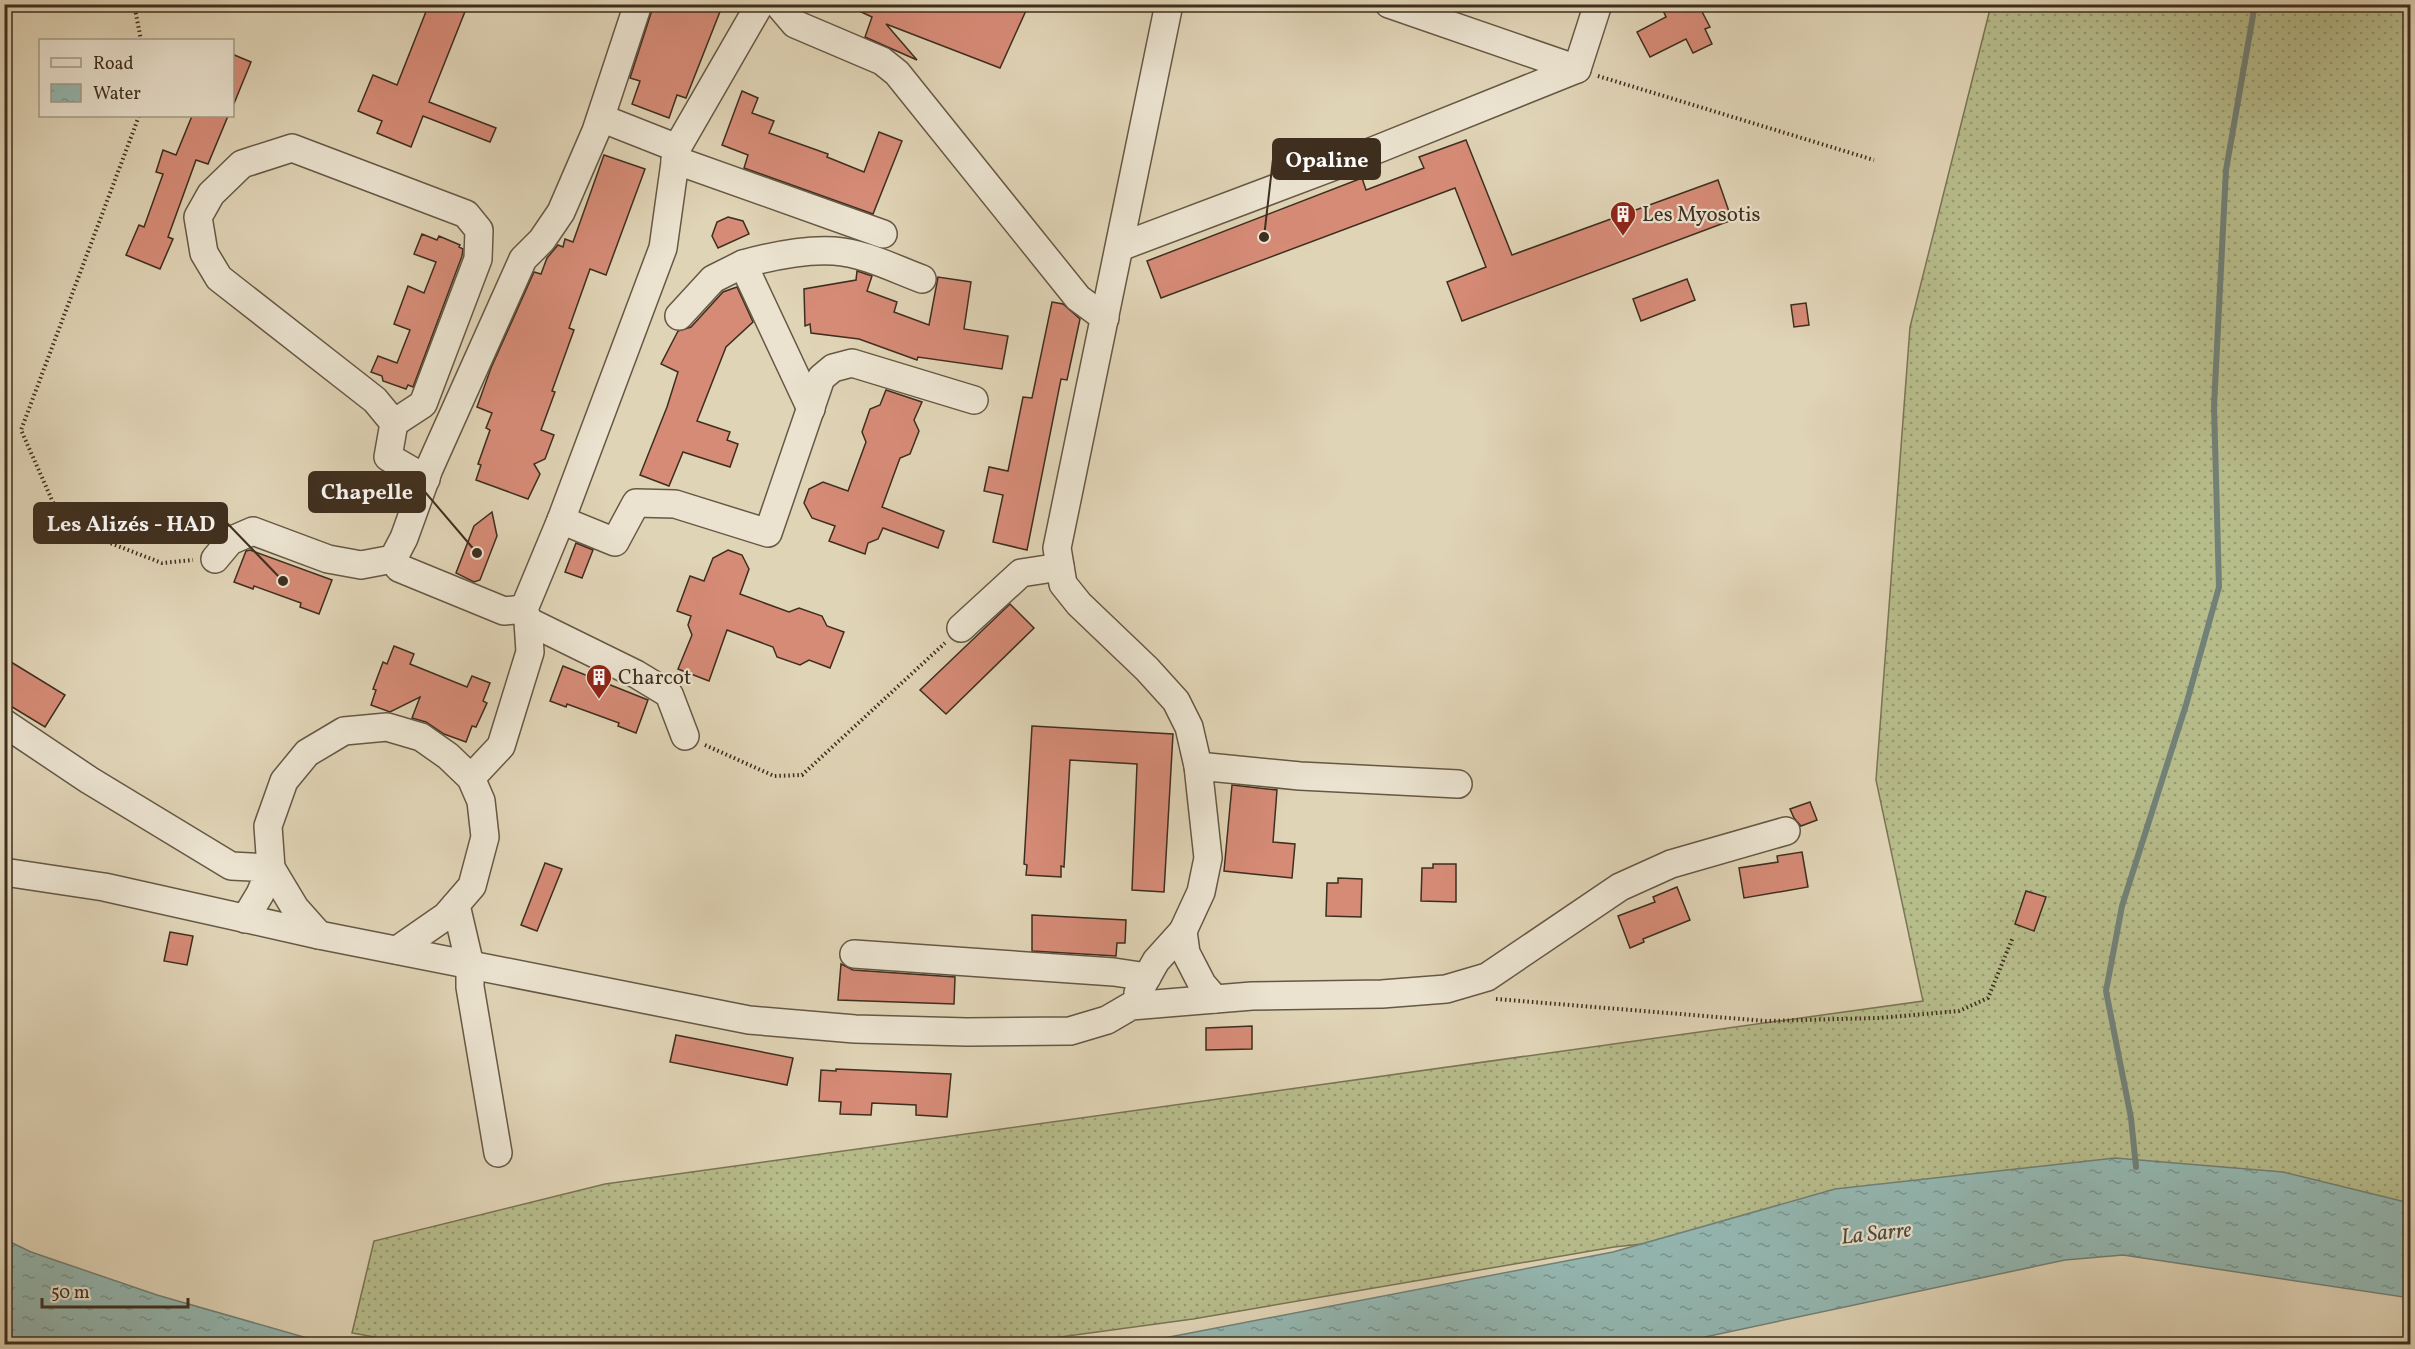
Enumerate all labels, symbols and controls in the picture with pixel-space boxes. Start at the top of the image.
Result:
legend [39,39,234,117]
text: Road [93,52,134,77]
text: Water [93,82,141,107]
callout: Opaline [1273,139,1380,179]
text: Opaline [1286,146,1368,177]
building icon: Les Myosotis [1608,199,1638,237]
place label: Les Myosotis [1642,201,1761,230]
callout: Chapelle [309,472,425,512]
text: Chapelle [321,478,413,509]
callout: Les Alizés - HAD [34,503,227,543]
text: Les Alizés - HAD [47,510,215,541]
building icon: Charcot [584,662,614,700]
place label: Charcot [618,664,691,693]
water label: La Sarre [1839,1215,1913,1254]
scale bar [42,1271,188,1309]
text: 50 m [51,1281,90,1306]

